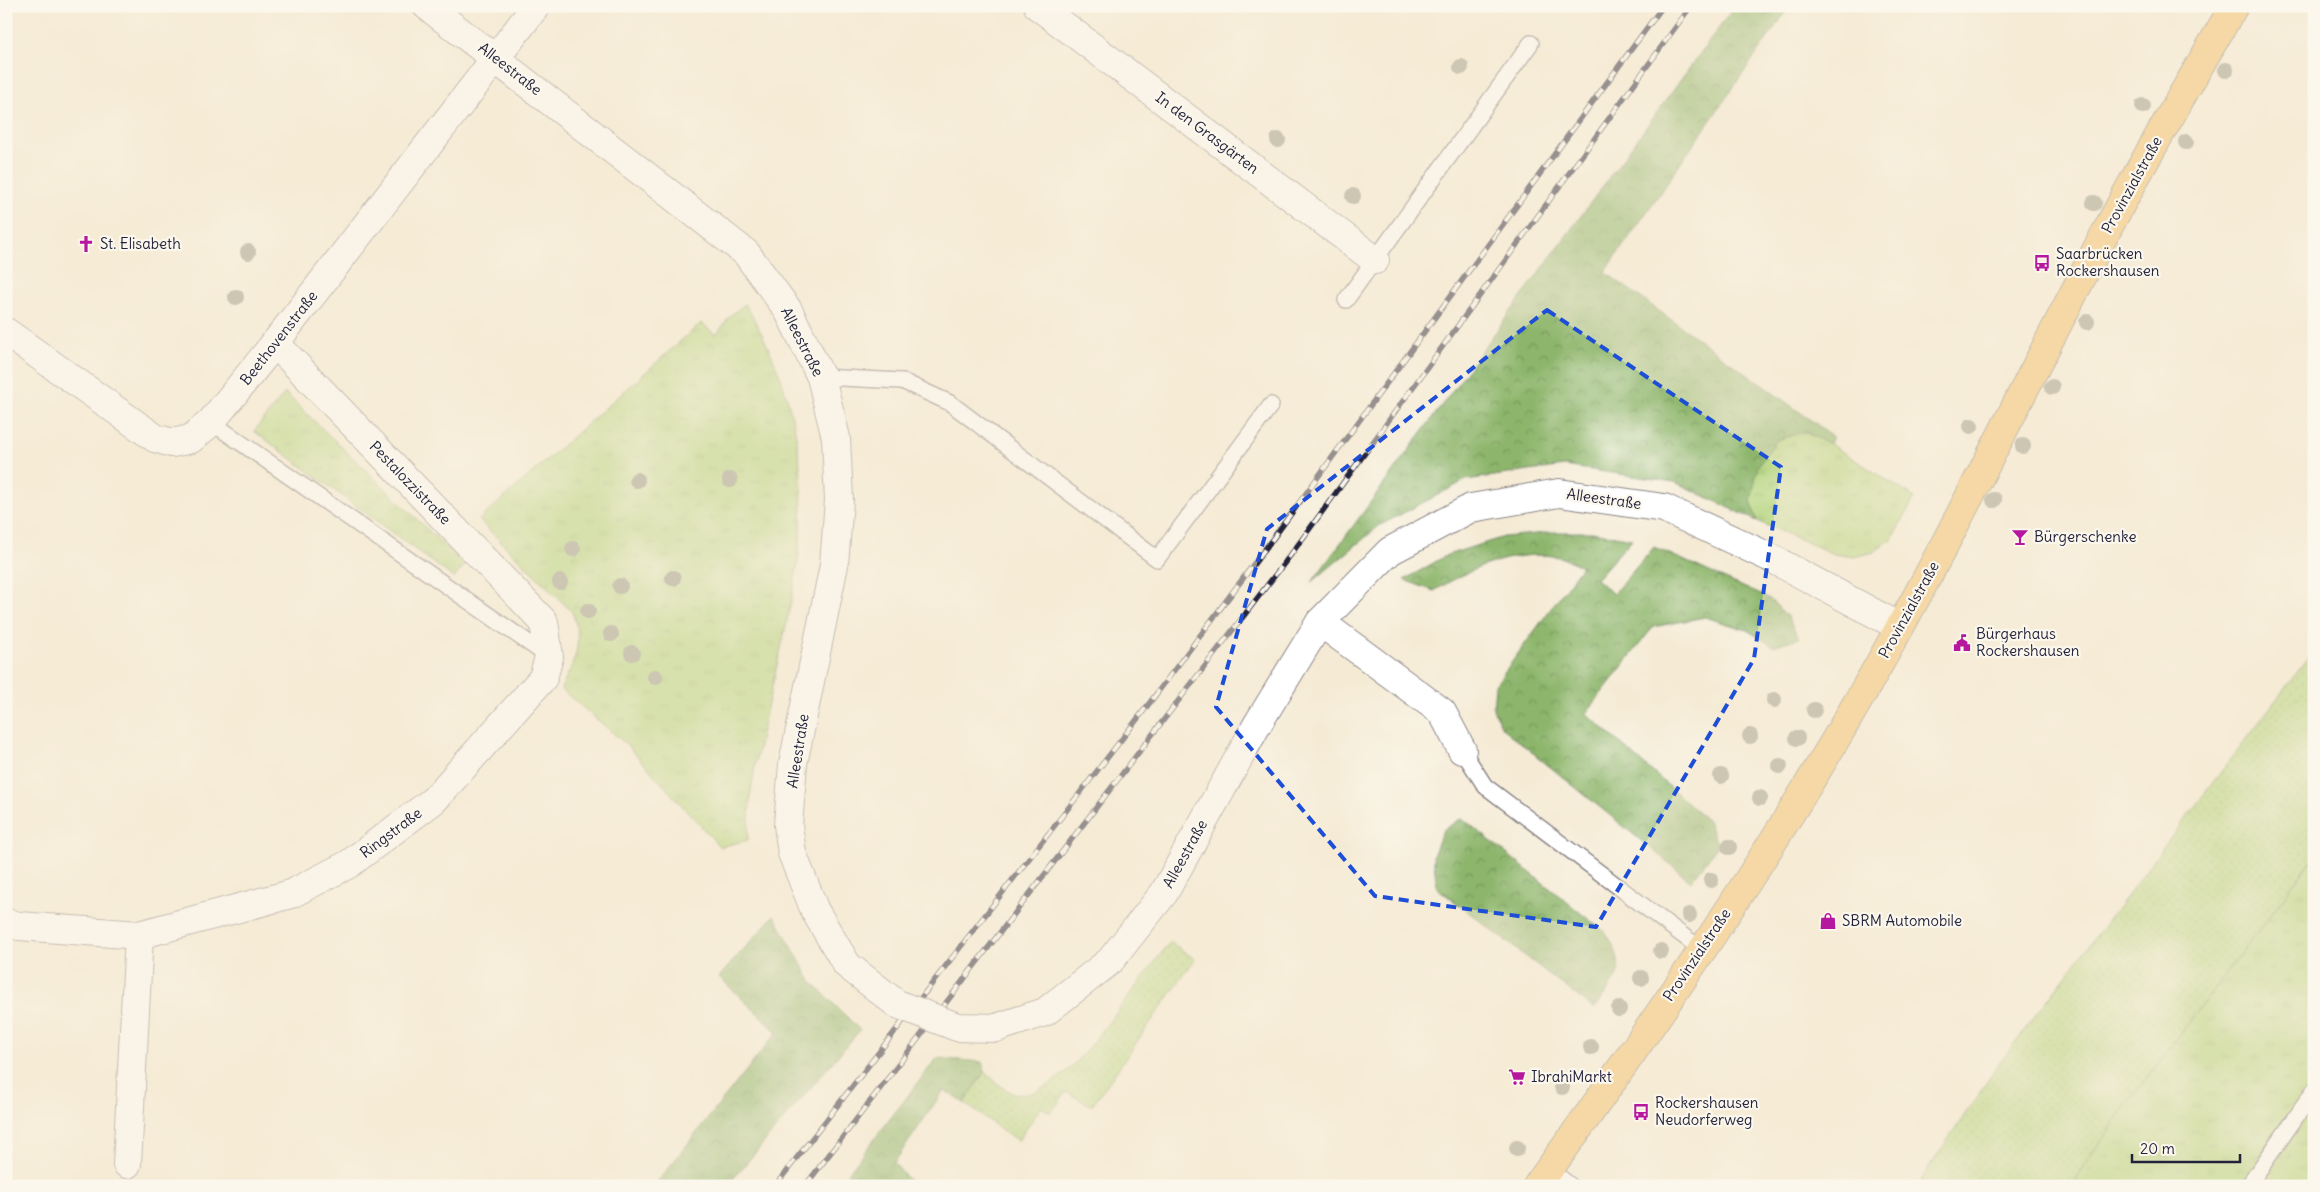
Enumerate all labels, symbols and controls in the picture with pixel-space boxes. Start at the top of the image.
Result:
street label: Alleestraße [475,38,546,99]
street label: In den Grasgärten [1152,87,1263,178]
street label: Provinzialstraße [2097,133,2166,237]
church icon: St. Elisabeth [76,234,96,254]
place label: St. Elisabeth [100,234,181,253]
place label: Saarbrücken Rockershausen [2056,244,2160,280]
bus stop icon: Saarbrücken Rockershausen [2032,253,2052,273]
street label: Beethovenstraße [236,287,321,389]
street label: Alleestraße [777,304,828,380]
street label: Pestalozzistraße [366,437,455,528]
street label: Alleestraße [1566,484,1643,513]
bar icon: Bürgerschenke [2010,527,2030,547]
place label: Bürgerschenke [2034,527,2137,546]
street label: Provinzialstraße [1874,558,1943,662]
place label: Bürgerhaus Rockershausen [1976,624,2080,660]
public building icon: Bürgerhaus Rockershausen [1952,633,1972,653]
street label: Alleestraße [782,712,813,790]
street label: Ringstraße [356,803,425,862]
street label: Alleestraße [1158,816,1211,891]
street label: Provinzialstraße [1659,905,1735,1005]
shop icon: SBRM Automobile [1818,911,1838,931]
place label: SBRM Automobile [1842,911,1962,930]
supermarket icon: IbrahiMarkt [1507,1067,1527,1087]
place label: IbrahiMarkt [1531,1067,1612,1086]
place label: Rockershausen Neudorferweg [1655,1093,1759,1129]
bus stop icon: Rockershausen Neudorferweg [1631,1102,1651,1122]
scale bar [2132,1132,2240,1164]
text: 20 m [2140,1139,2175,1158]

